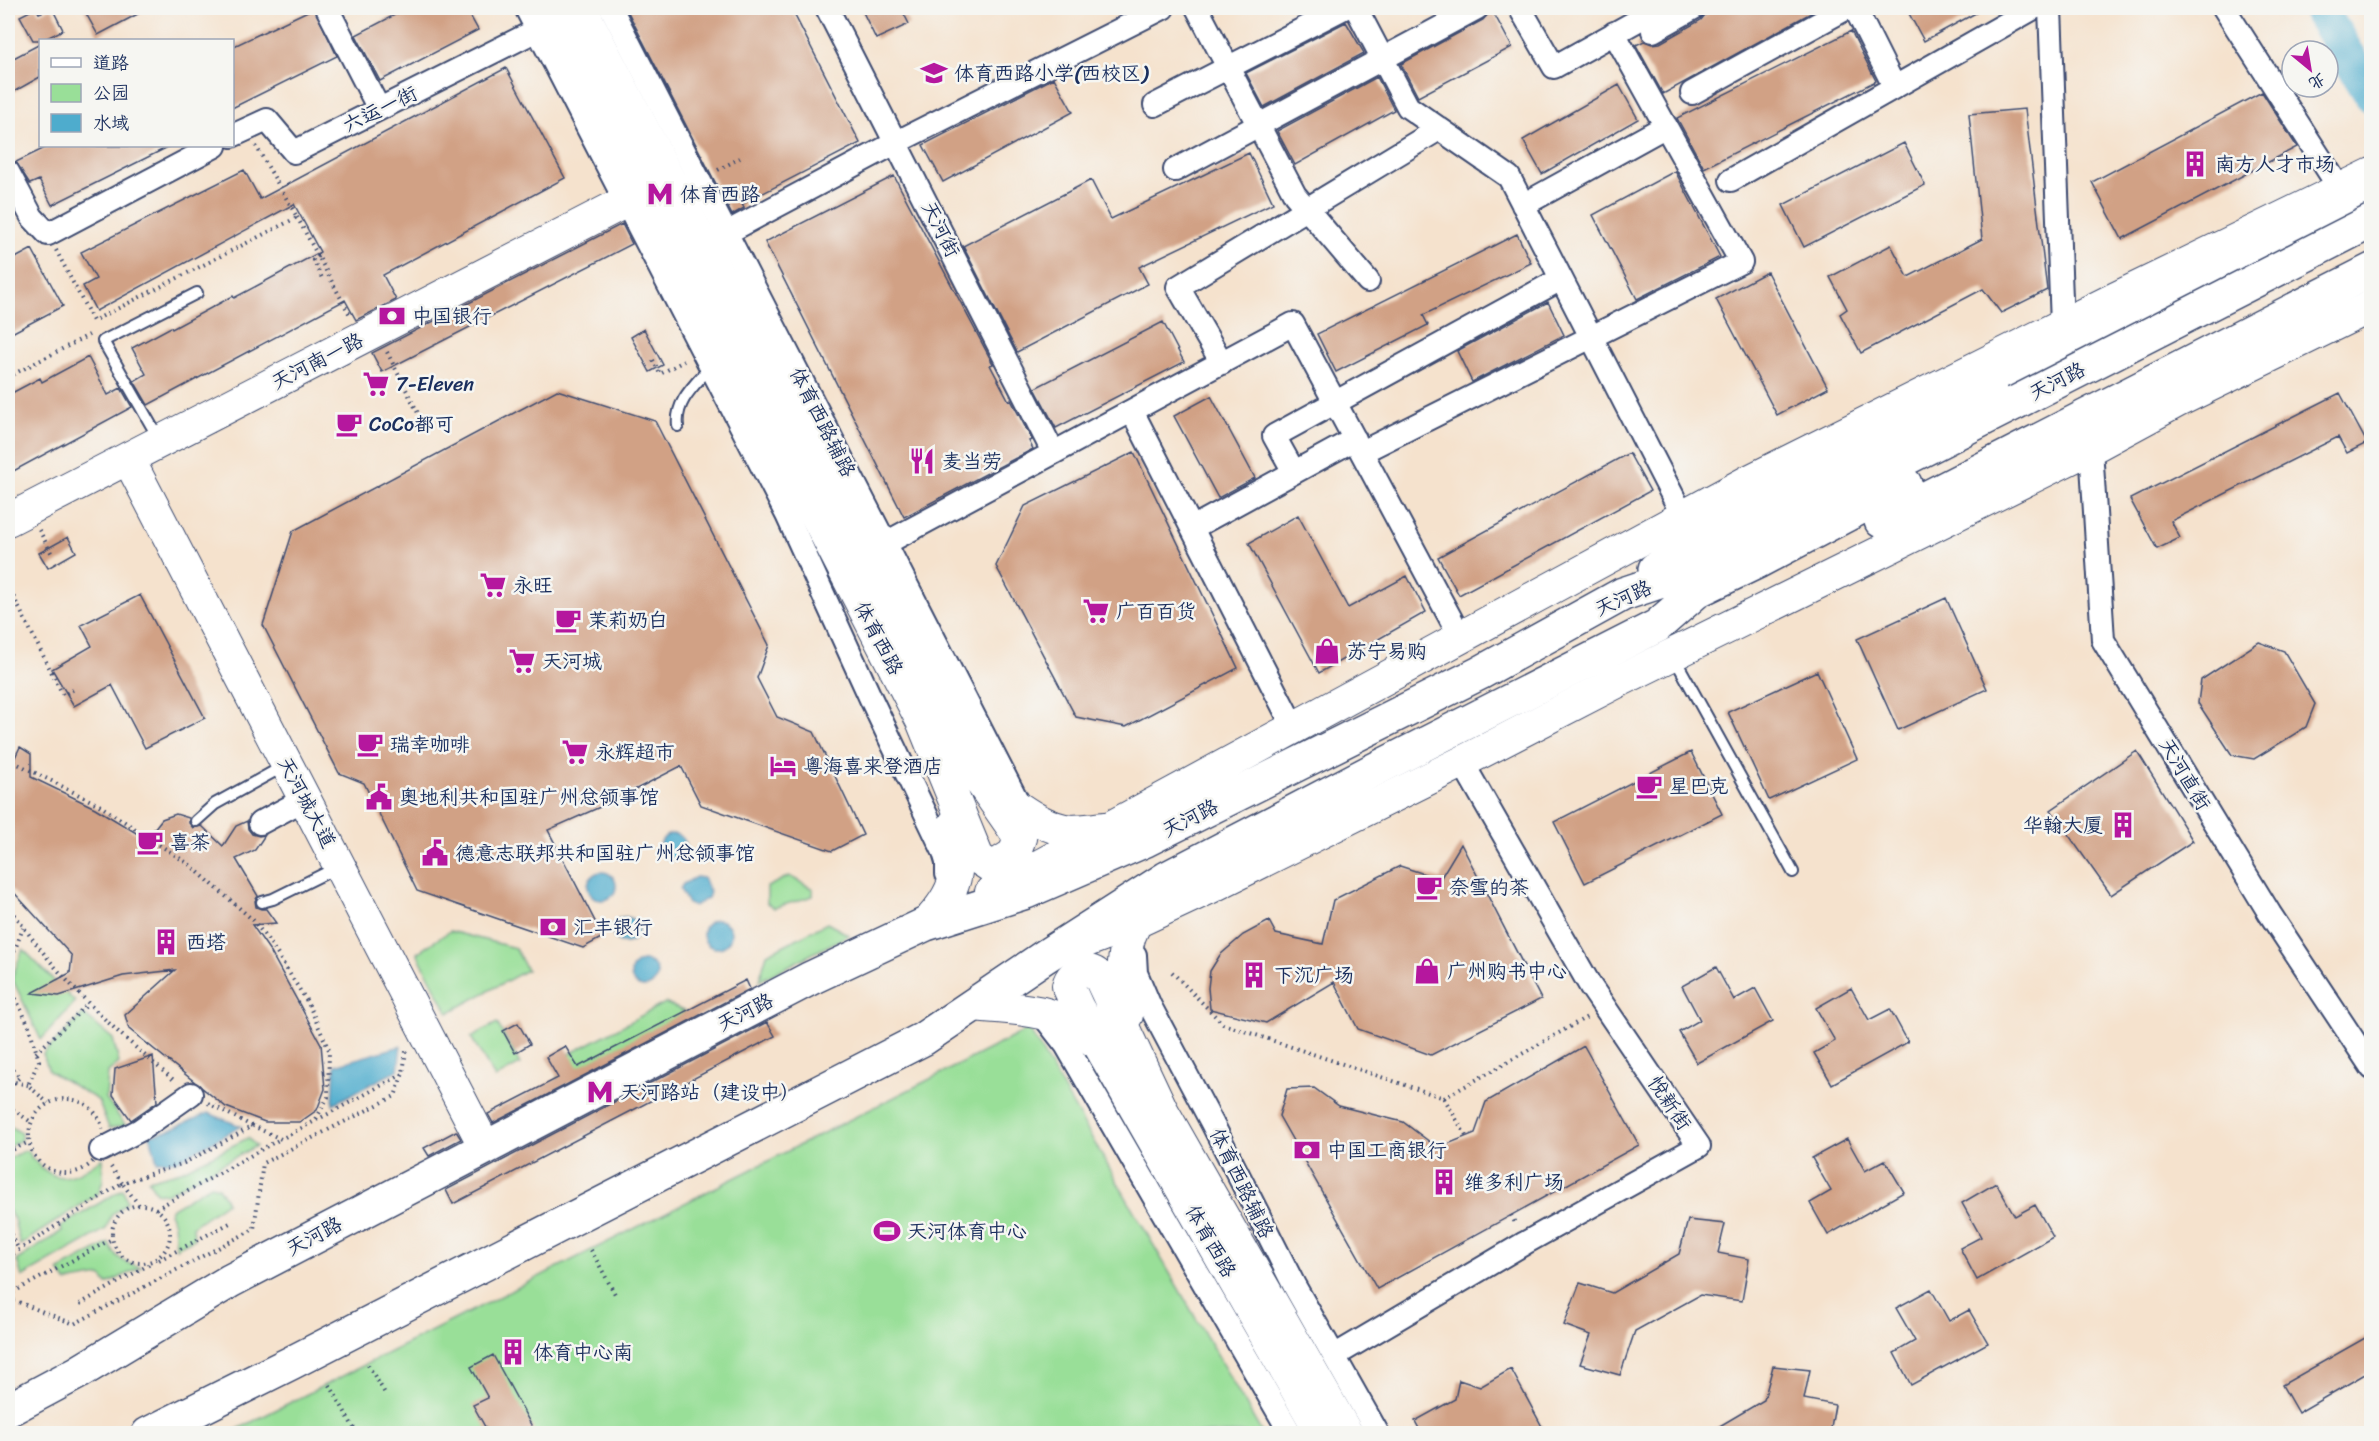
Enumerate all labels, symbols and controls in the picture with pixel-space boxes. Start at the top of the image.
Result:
legend [39,39,234,147]
north arrow [2280,39,2340,99]
text: 道路 [93,47,129,79]
place label: 体育西路小学(西校区) [954,56,1149,91]
school or university icon: 体育西路小学(西校区) [919,58,949,88]
text: 北 [2303,65,2331,98]
street label: 六运一街 [337,76,424,143]
text: 公园 [93,77,129,109]
text: 水域 [93,107,129,139]
place label: 南方人才市场 [2215,147,2335,182]
building icon: 南方人才市场 [2180,149,2210,179]
place label: 体育西路 [680,177,761,212]
metro station icon: 体育西路 [645,179,675,209]
street label: 天河街 [911,195,970,264]
place label: 中国银行 [412,299,492,334]
bank icon: 中国银行 [377,301,407,331]
street label: 天河南一路 [265,323,371,400]
street label: 天河路 [2023,352,2093,411]
street label: 体育西路辅路 [780,361,866,485]
place label: 7-Eleven [396,367,474,402]
supermarket icon: 7-Eleven [361,369,391,399]
place label: CoCo都可 [369,407,454,442]
cafe icon: CoCo都可 [334,409,364,439]
place label: 麦当劳 [942,444,1002,479]
restaurant icon: 麦当劳 [907,446,937,476]
place label: 永旺 [513,568,553,603]
supermarket icon: 永旺 [478,570,508,600]
street label: 天河路 [1589,570,1659,627]
place label: 广百百货 [1116,594,1196,629]
street label: 体育西路 [844,595,913,683]
supermarket icon: 广百百货 [1081,596,1111,626]
place label: 茉莉奶白 [588,603,668,638]
cafe icon: 茉莉奶白 [553,605,583,635]
place label: 苏宁易购 [1347,634,1427,669]
shop icon: 苏宁易购 [1312,636,1342,666]
place label: 天河城 [542,644,602,679]
supermarket icon: 天河城 [507,646,537,676]
place label: 瑞幸咖啡 [390,727,470,762]
cafe icon: 瑞幸咖啡 [355,729,385,759]
street label: 天河直街 [2149,731,2220,818]
place label: 永辉超市 [595,735,675,770]
supermarket icon: 永辉超市 [560,737,590,767]
place label: 粤海喜来登酒店 [803,749,943,784]
street label: 天河城大道 [268,750,345,855]
hotel icon: 粤海喜来登酒店 [768,751,798,781]
place label: 星巴克 [1669,769,1729,804]
cafe icon: 星巴克 [1634,771,1664,801]
place label: 奥地利共和国驻广州总领事馆 [399,780,659,815]
public building icon: 奥地利共和国驻广州总领事馆 [364,782,394,812]
street label: 天河路 [1156,789,1226,848]
place label: 华翰大厦 [2023,808,2103,843]
building icon: 华翰大厦 [2108,810,2138,840]
place label: 喜茶 [170,825,210,860]
cafe icon: 喜茶 [135,827,165,857]
place label: 德意志联邦共和国驻广州总领事馆 [455,836,755,871]
public building icon: 德意志联邦共和国驻广州总领事馆 [420,838,450,868]
place label: 奈雪的茶 [1449,870,1529,905]
cafe icon: 奈雪的茶 [1414,872,1444,902]
place label: 汇丰银行 [573,910,653,945]
bank icon: 汇丰银行 [538,912,568,942]
place label: 西塔 [186,925,226,960]
building icon: 西塔 [151,927,181,957]
place label: 广州购书中心 [1447,954,1567,989]
shop icon: 广州购书中心 [1412,956,1442,986]
place label: 下沉广场 [1274,958,1354,993]
building icon: 下沉广场 [1239,960,1269,990]
street label: 天河路 [711,983,781,1042]
street label: 悦新街 [1638,1069,1701,1138]
place label: 天河路站（建设中） [620,1075,800,1110]
metro station icon: 天河路站（建设中） [585,1077,615,1107]
street label: 体育西路辅路 [1205,1124,1279,1242]
place label: 中国工商银行 [1327,1133,1447,1168]
bank icon: 中国工商银行 [1292,1135,1322,1165]
place label: 维多利广场 [1464,1165,1564,1200]
building icon: 维多利广场 [1429,1167,1459,1197]
street label: 体育西路 [1181,1200,1241,1282]
street label: 天河路 [280,1206,350,1266]
place label: 天河体育中心 [907,1214,1027,1249]
sports icon: 天河体育中心 [872,1216,902,1246]
place label: 体育中心南 [533,1335,633,1370]
building icon: 体育中心南 [498,1337,528,1367]

